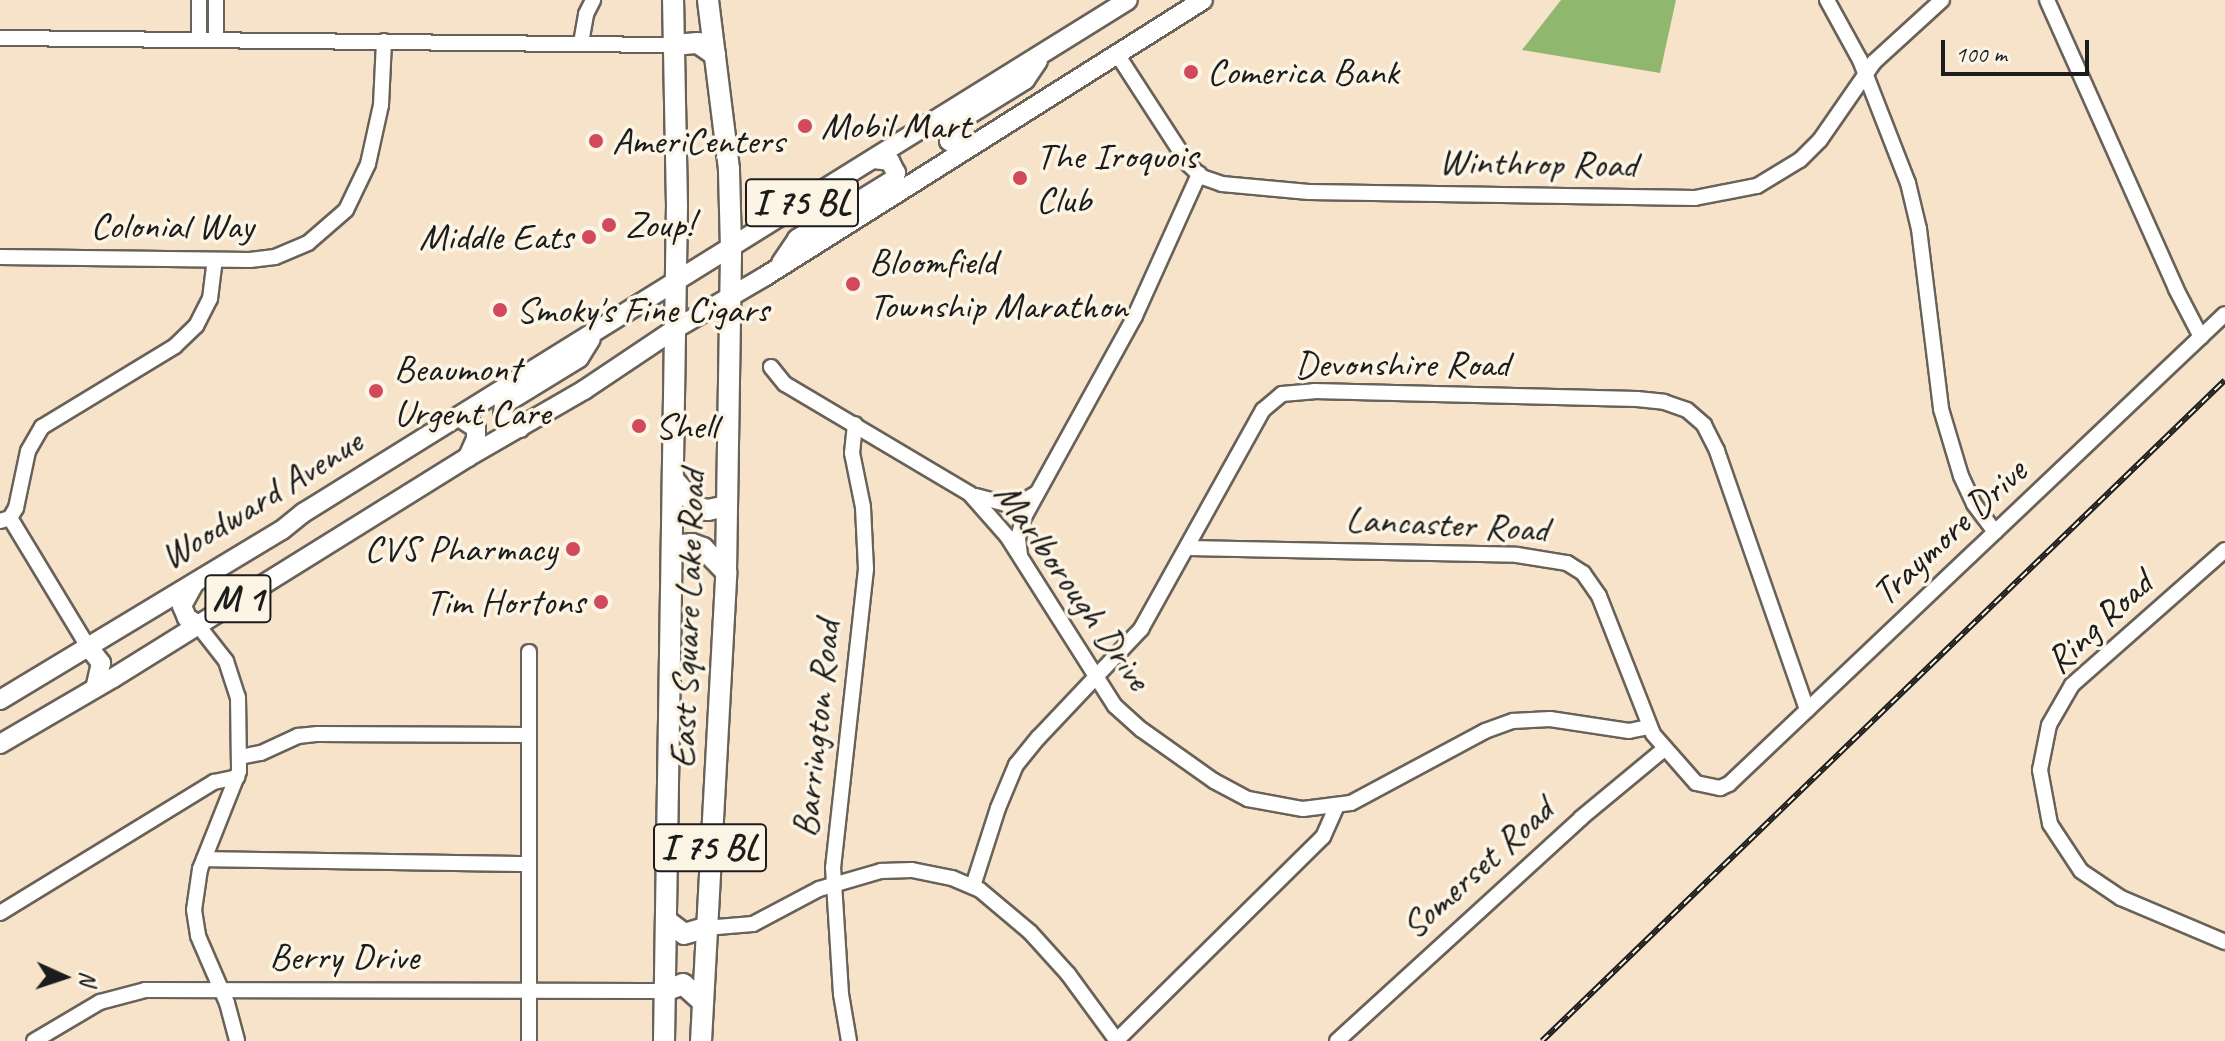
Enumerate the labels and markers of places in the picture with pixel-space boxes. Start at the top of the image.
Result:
place label: Comerica Bank [1207,49,1400,95]
marker: Comerica Bank [1182,63,1200,81]
place label: Mobil Mart [821,103,971,149]
marker: Mobil Mart [796,117,814,135]
place label: AmeriCenters [612,118,784,164]
marker: AmeriCenters [587,132,605,150]
place label: The Iroquois Club [1036,133,1197,222]
marker: The Iroquois Club [1011,169,1029,187]
place label: Zoup! [625,202,694,248]
place label: Middle Eats [418,214,573,260]
marker: Zoup! [600,216,618,234]
marker: Middle Eats [580,228,598,246]
place label: Bloomfield Township Marathon [869,239,1127,328]
marker: Bloomfield Township Marathon [844,275,862,293]
place label: Smoky's Fine Cigars [516,287,767,333]
marker: Smoky's Fine Cigars [491,301,509,319]
place label: Beaumont Urgent Care [394,346,552,436]
marker: Beaumont Urgent Care [365,380,387,402]
place label: Shell [655,403,717,449]
marker: Shell [630,417,648,435]
place label: CVS Pharmacy [364,526,557,572]
marker: CVS Pharmacy [564,540,582,558]
place label: Tim Hortons [425,579,585,625]
marker: Tim Hortons [592,593,610,611]

